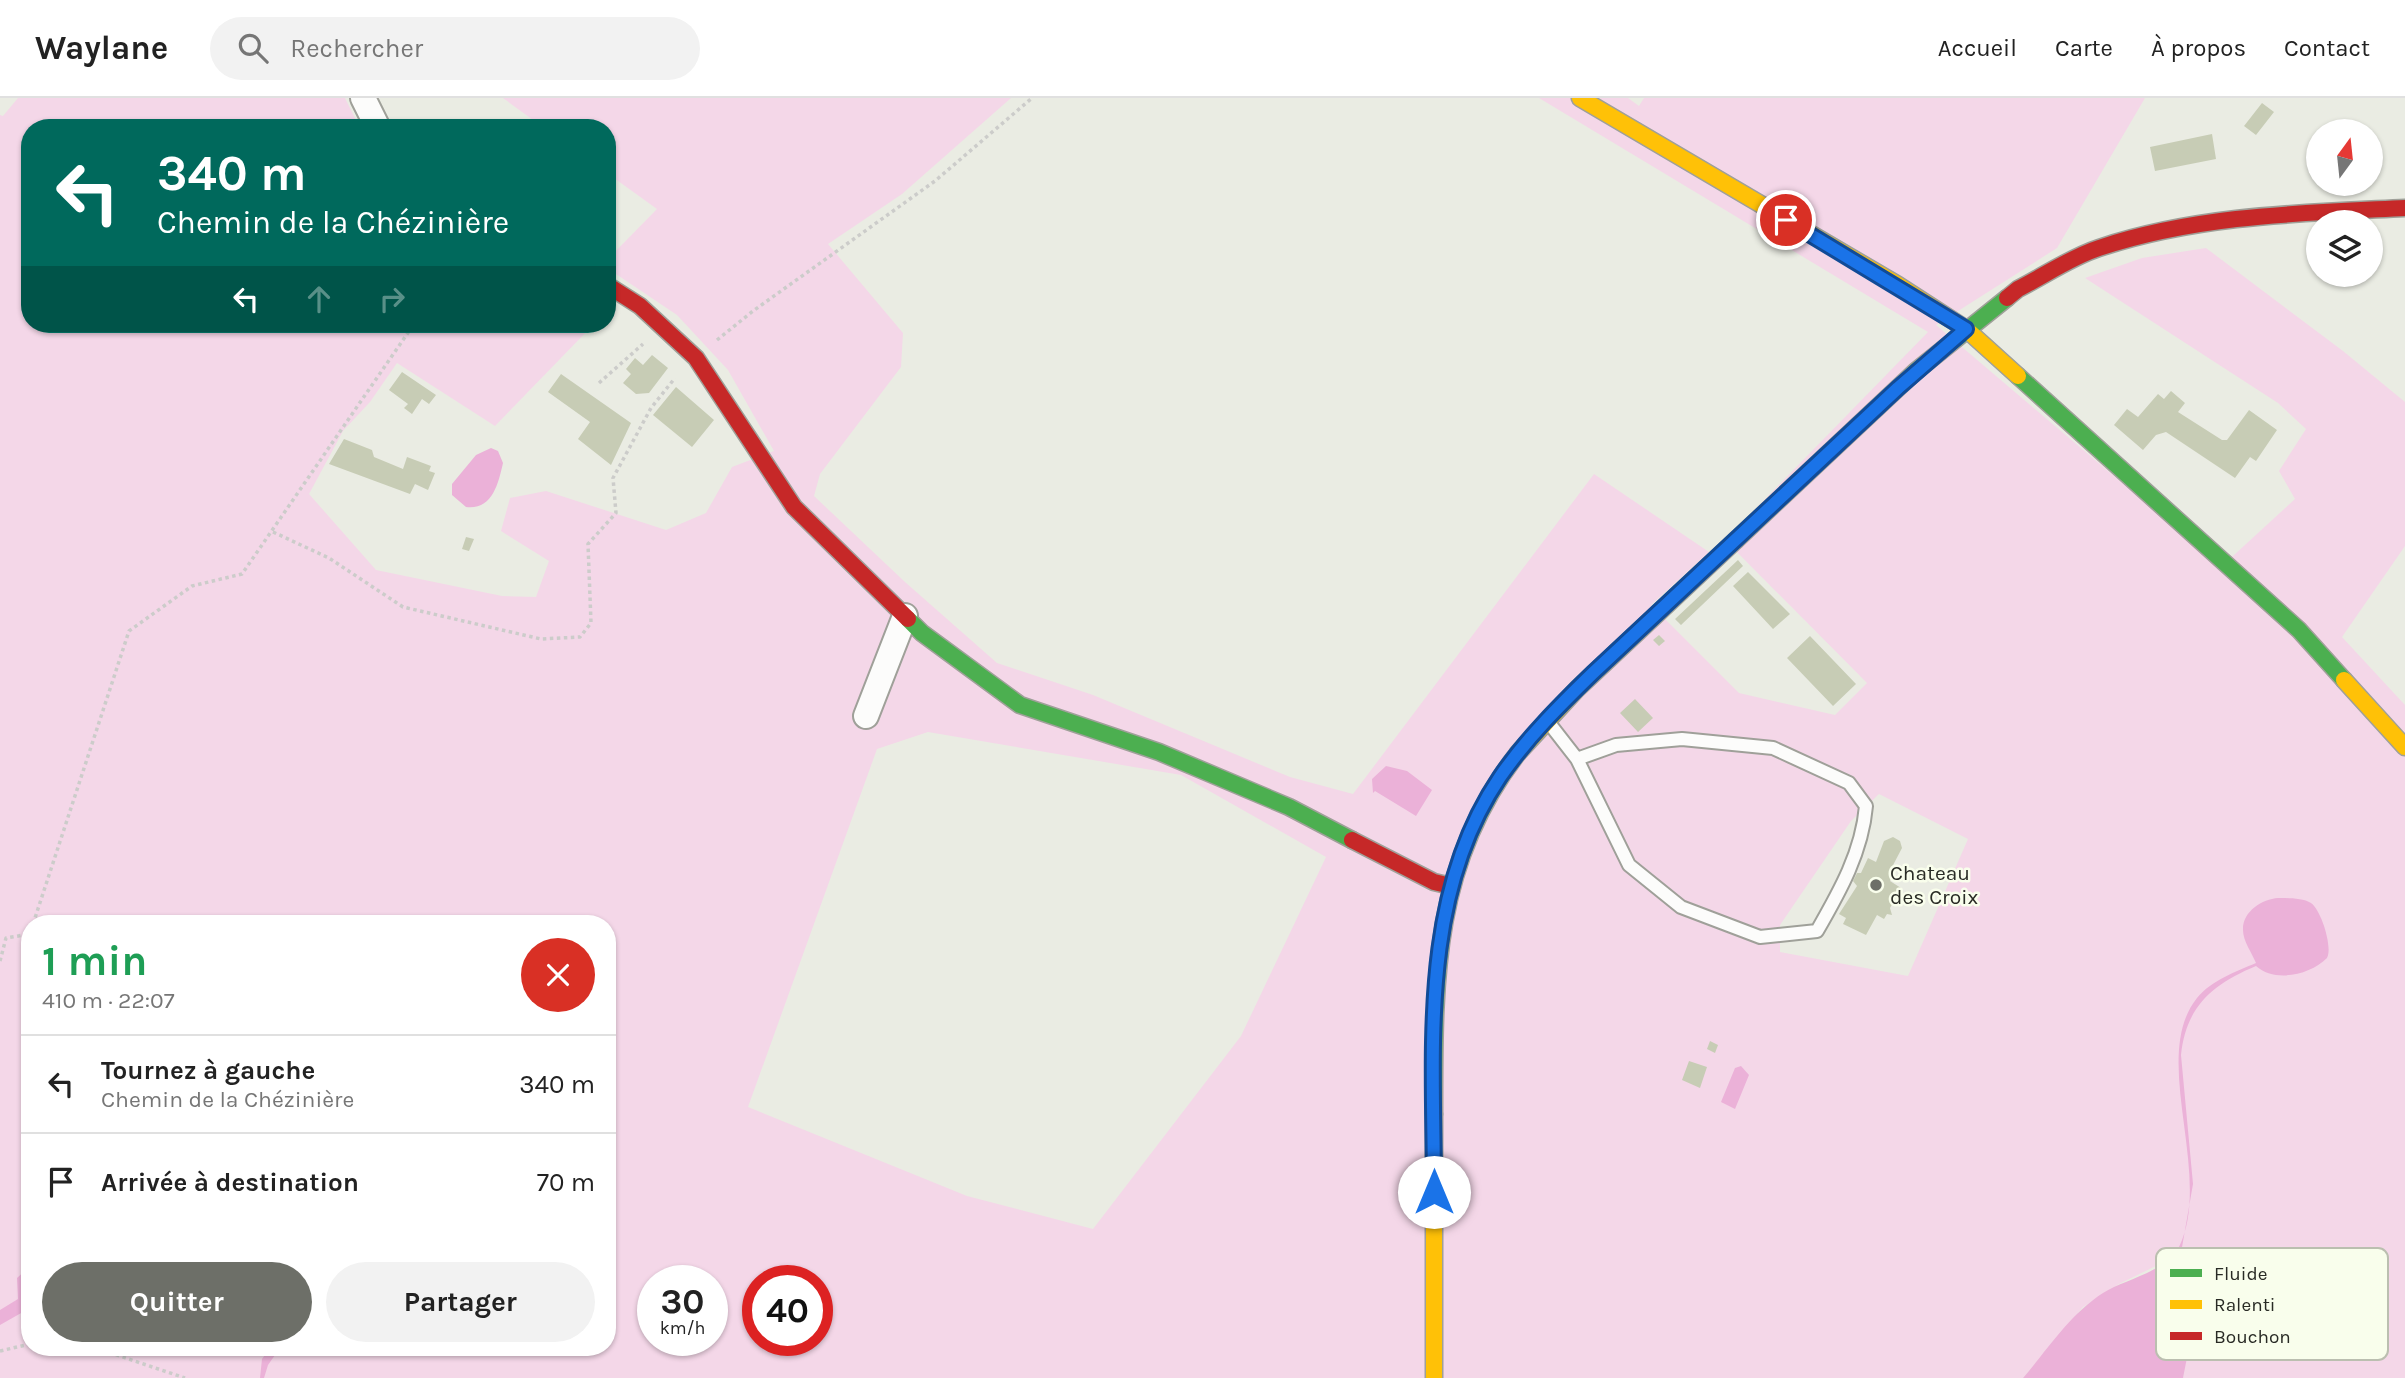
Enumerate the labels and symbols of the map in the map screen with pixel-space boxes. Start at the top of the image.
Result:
north arrow [2306,119,2384,196]
pin [1756,190,1816,250]
place label: Chateau des Croix [1890,861,1978,909]
marker: Chateau des Croix [1868,877,1884,893]
position arrow [1397,1155,1471,1229]
legend [2156,1248,2388,1360]
text: Fluide [2214,1263,2267,1285]
speed limit sign: 40 [742,1265,833,1356]
text: Ralenti [2214,1294,2275,1316]
text: Bouchon [2214,1326,2291,1348]

